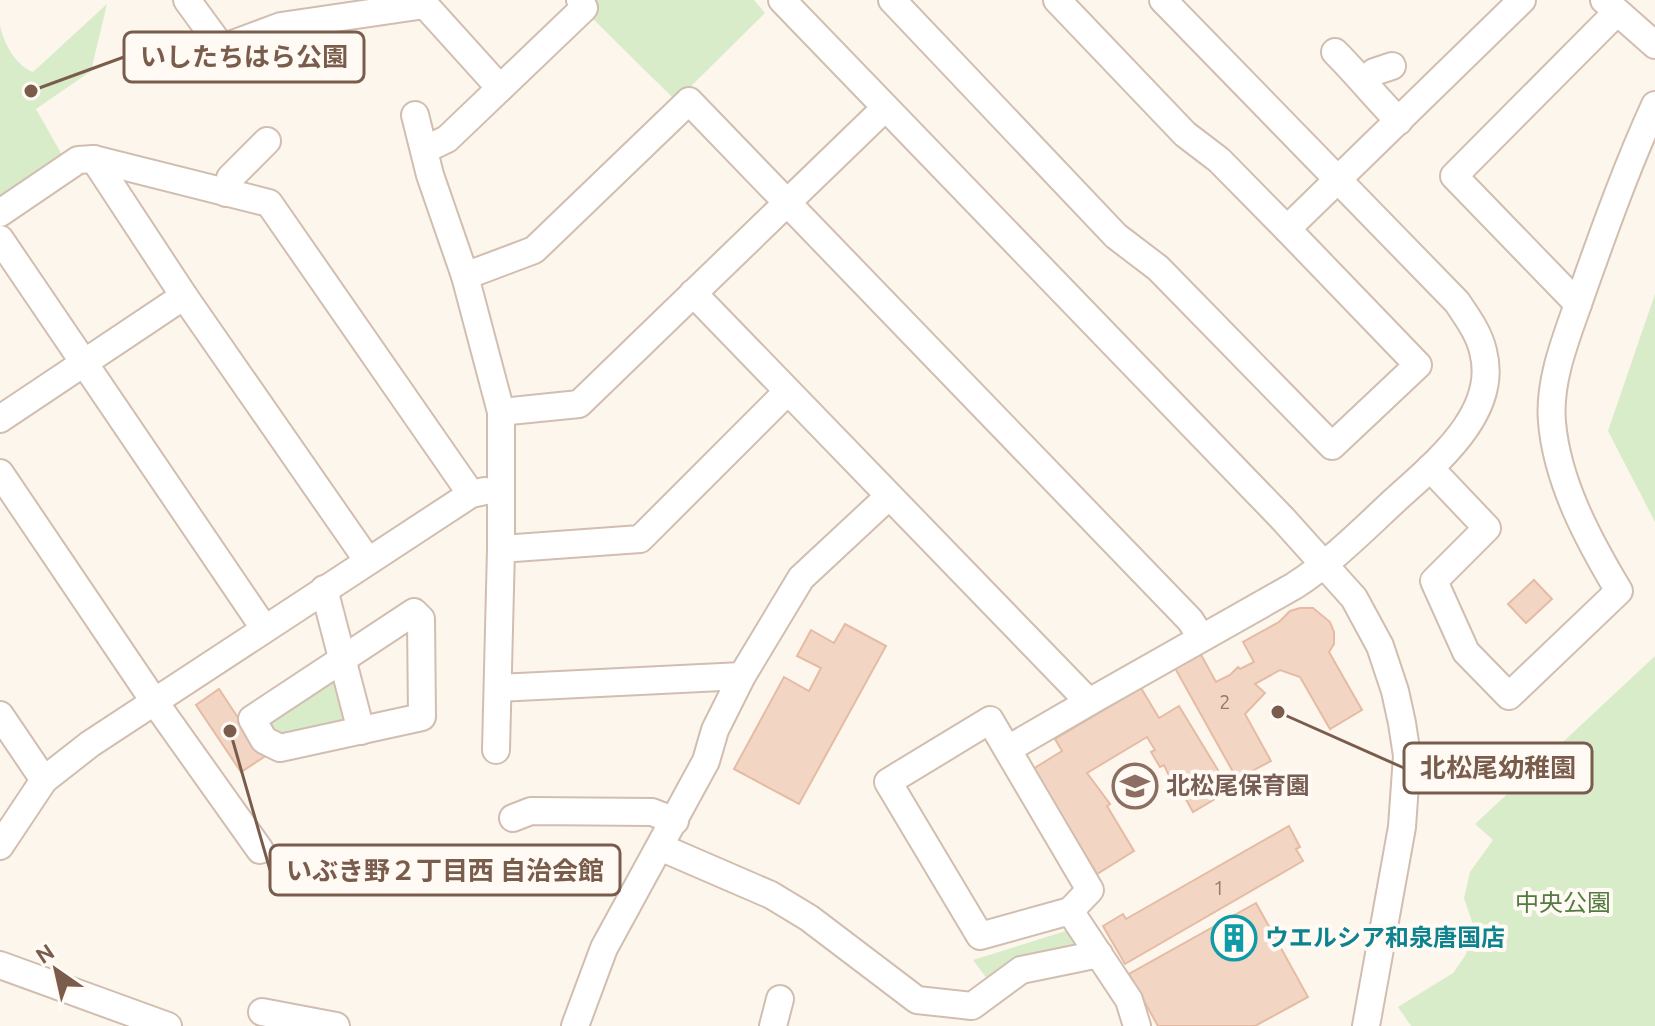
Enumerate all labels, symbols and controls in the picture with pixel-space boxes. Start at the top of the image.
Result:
callout: いしたちはら公園 [124,32,364,82]
text: いしたちはら公園 [140,42,348,71]
house number: 2 [1219,690,1231,713]
callout: 北松尾幼稚園 [1404,743,1592,793]
text: 北松尾幼稚園 [1420,753,1576,782]
school or university icon: 北松尾保育園 [1111,762,1159,810]
place label: 北松尾保育園 [1166,772,1310,799]
callout: いぶき野２丁目西 自治会館 [270,845,620,895]
text: いぶき野２丁目西 自治会館 [286,856,604,885]
house number: 1 [1213,876,1225,899]
park label: 中央公園 [1515,889,1611,916]
building icon: ウエルシア和泉唐国店 [1210,914,1258,962]
place label: ウエルシア和泉唐国店 [1265,924,1505,951]
north arrow [16,930,96,1010]
text: N [31,938,58,968]

